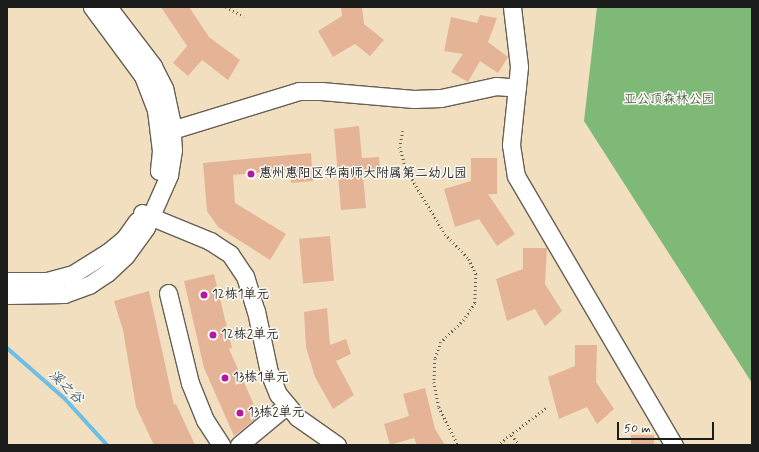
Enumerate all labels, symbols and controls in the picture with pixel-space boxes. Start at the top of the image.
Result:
park label: 亚公顶森林公园 [624,92,714,108]
place label: 惠州惠阳区华南师大附属第二幼儿园 [259,166,467,182]
marker: 惠州惠阳区华南师大附属第二幼儿园 [246,169,256,179]
place label: 12栋1单元 [212,287,269,303]
marker: 12栋1单元 [199,290,209,300]
place label: 12栋2单元 [221,327,279,343]
marker: 12栋2单元 [208,330,218,340]
water label: 溪之谷 [45,366,87,408]
place label: 13栋1单元 [233,370,289,386]
marker: 13栋1单元 [220,373,230,383]
place label: 13栋2单元 [248,405,305,421]
marker: 13栋2单元 [235,408,245,418]
scale bar [619,414,716,440]
text: 50 m [624,421,651,437]

